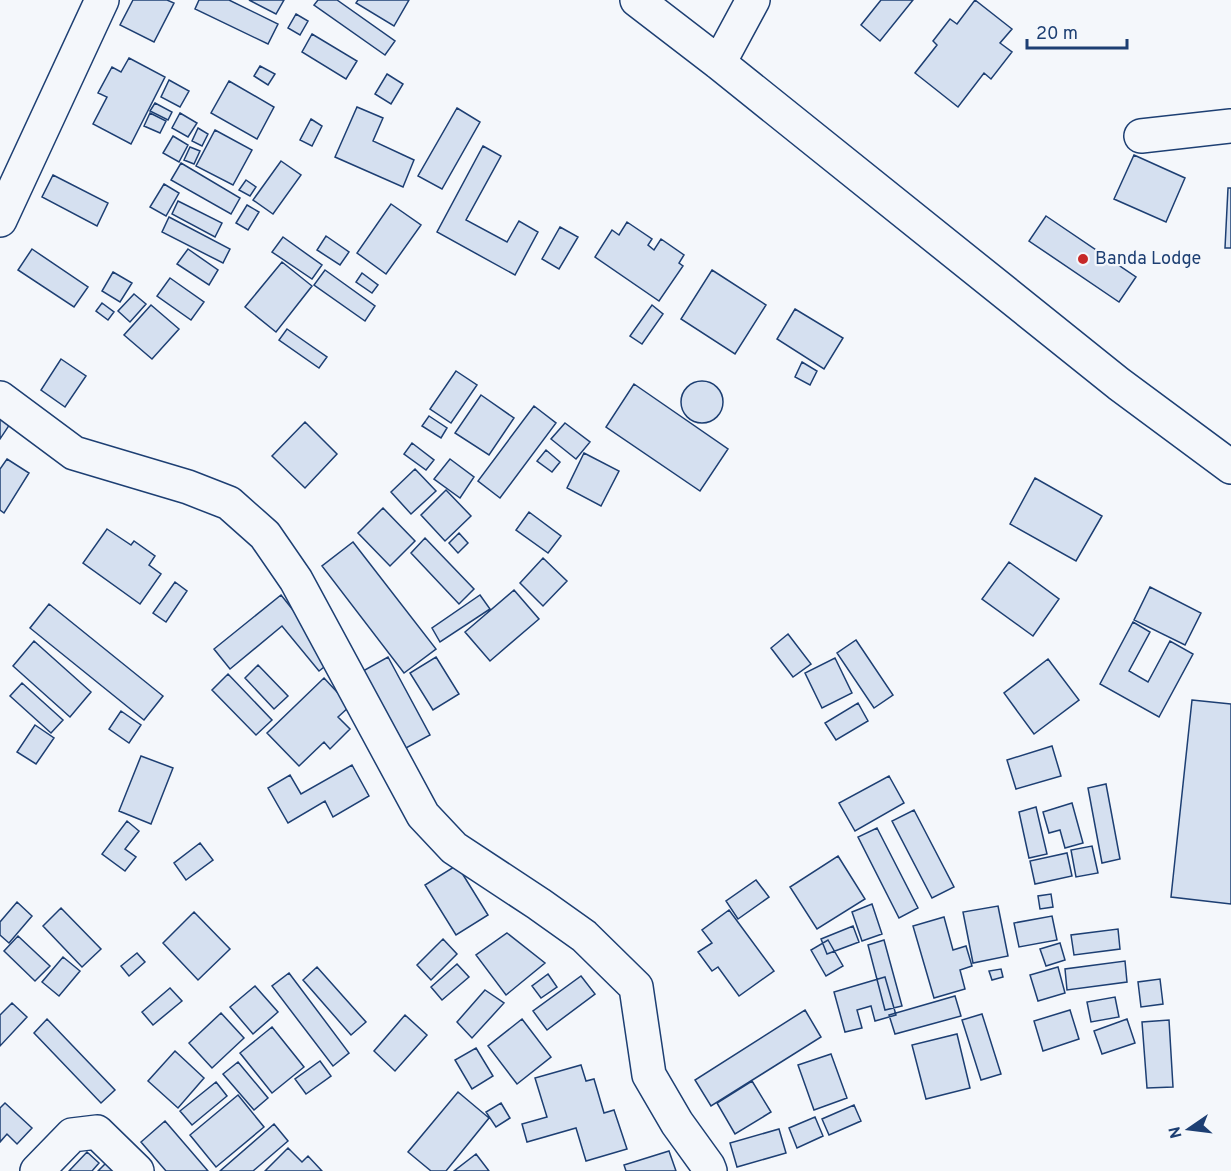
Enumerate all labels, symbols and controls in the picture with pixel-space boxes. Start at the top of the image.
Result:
scale bar [1027,12,1128,50]
text: 20 m [1036,23,1078,46]
place label: Banda Lodge [1095,248,1201,271]
marker: Banda Lodge [1076,252,1090,266]
north arrow [1159,1099,1219,1159]
text: N [1165,1124,1187,1140]

